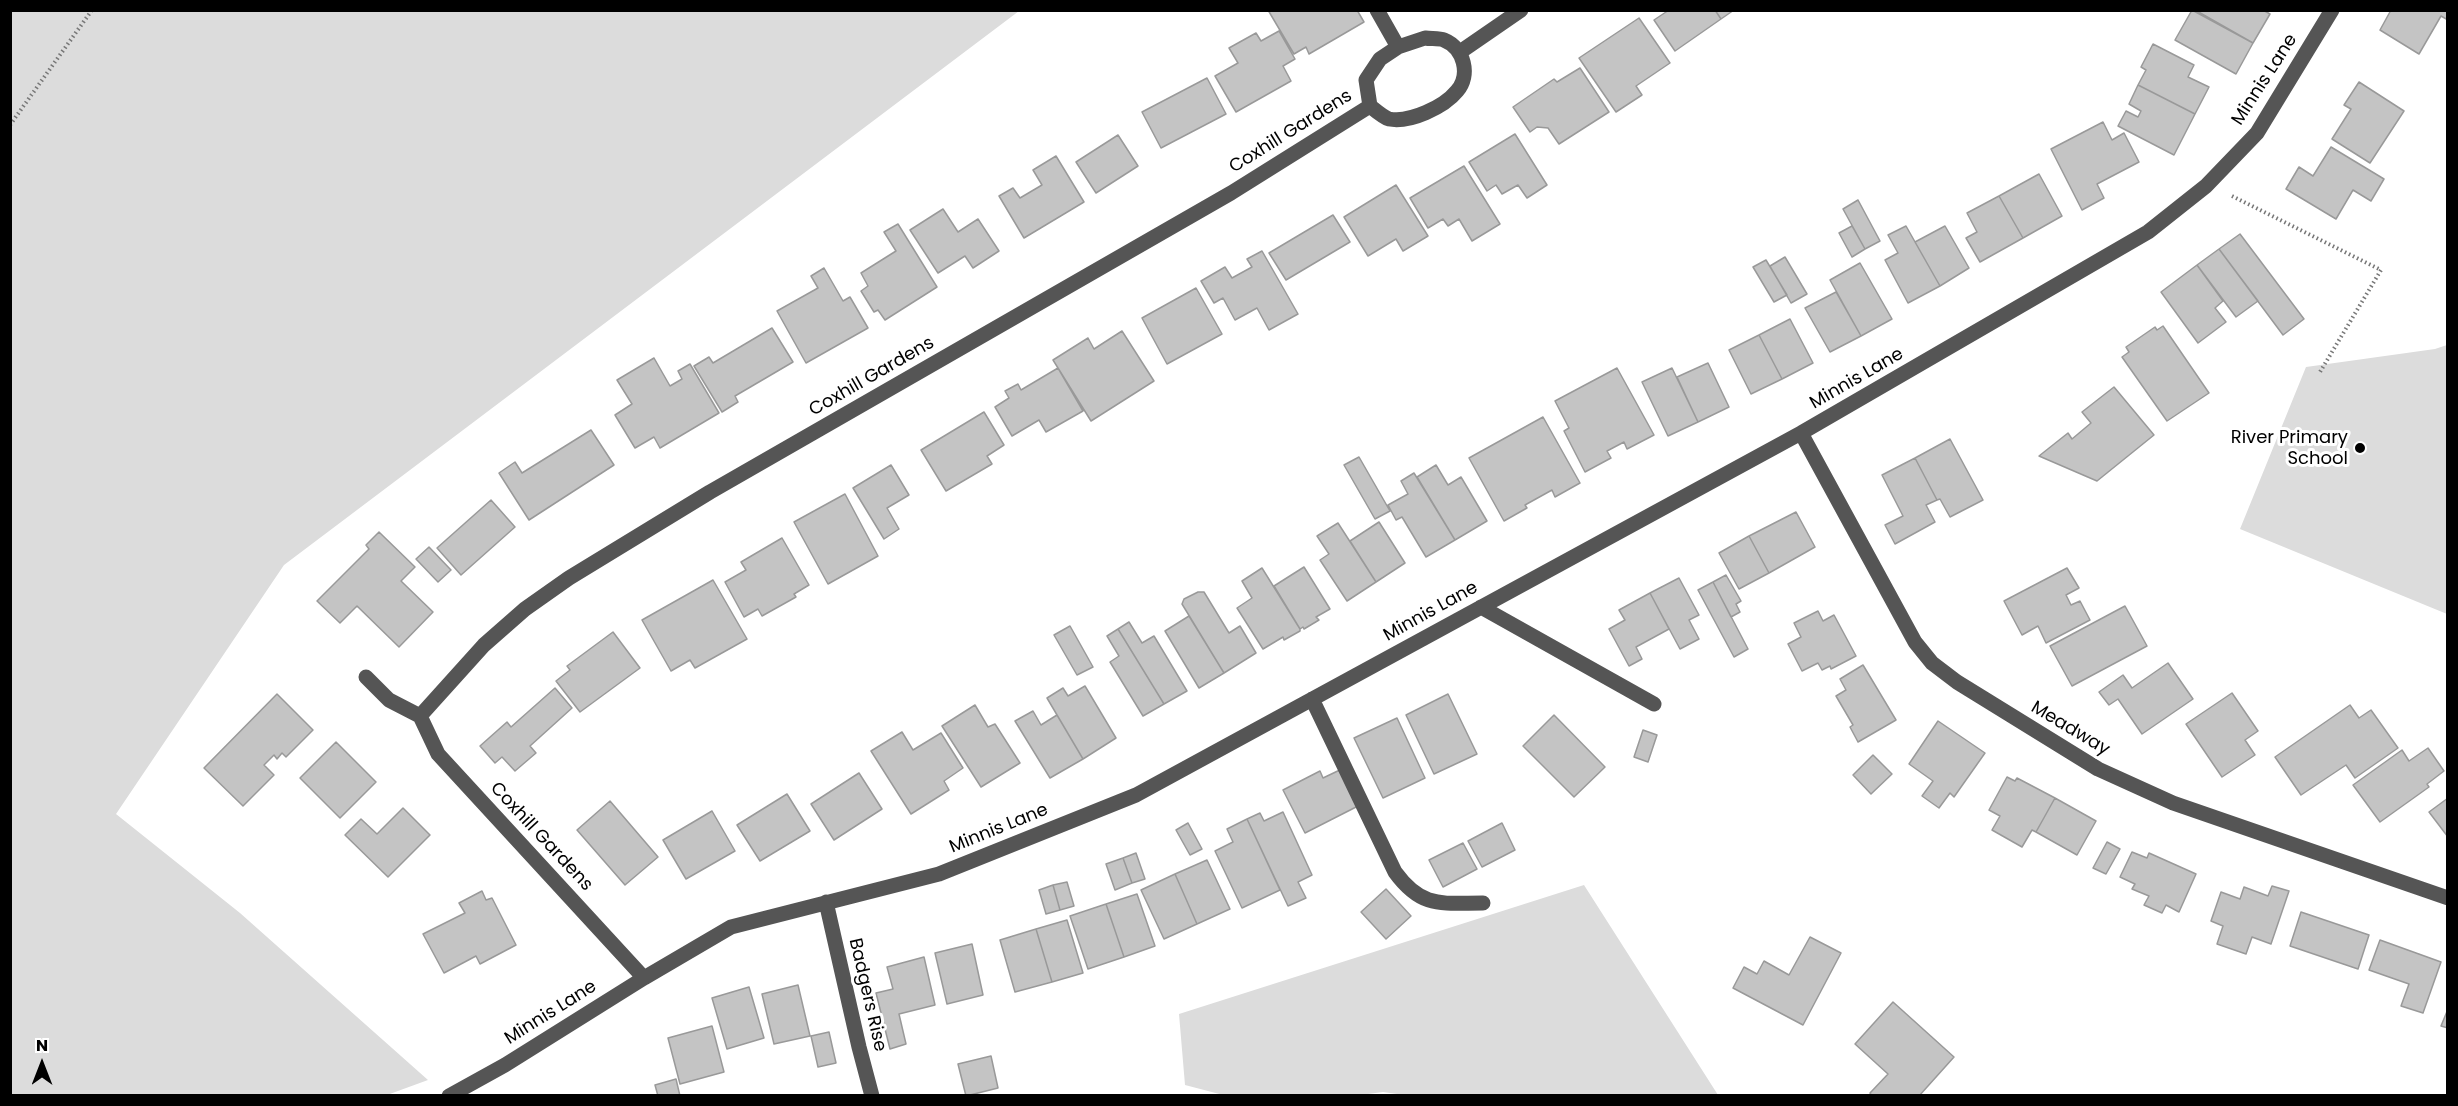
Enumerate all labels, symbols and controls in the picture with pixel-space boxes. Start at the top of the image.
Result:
street label: Minnis Lane [2228,30,2302,130]
street label: Coxhill Gardens [1226,86,1356,178]
street label: Coxhill Gardens [806,332,938,422]
street label: Minnis Lane [1806,344,1908,414]
place label: River Primary School [2231,427,2348,470]
marker: River Primary School [2353,441,2367,455]
street label: Minnis Lane [1380,577,1482,647]
street label: Meadway [2027,697,2113,761]
street label: Coxhill Gardens [485,778,597,896]
street label: Minnis Lane [947,799,1051,859]
street label: Badgers Rise [843,936,891,1054]
street label: Minnis Lane [501,976,601,1050]
north arrow [12,1034,72,1094]
text: N [36,1034,48,1057]

